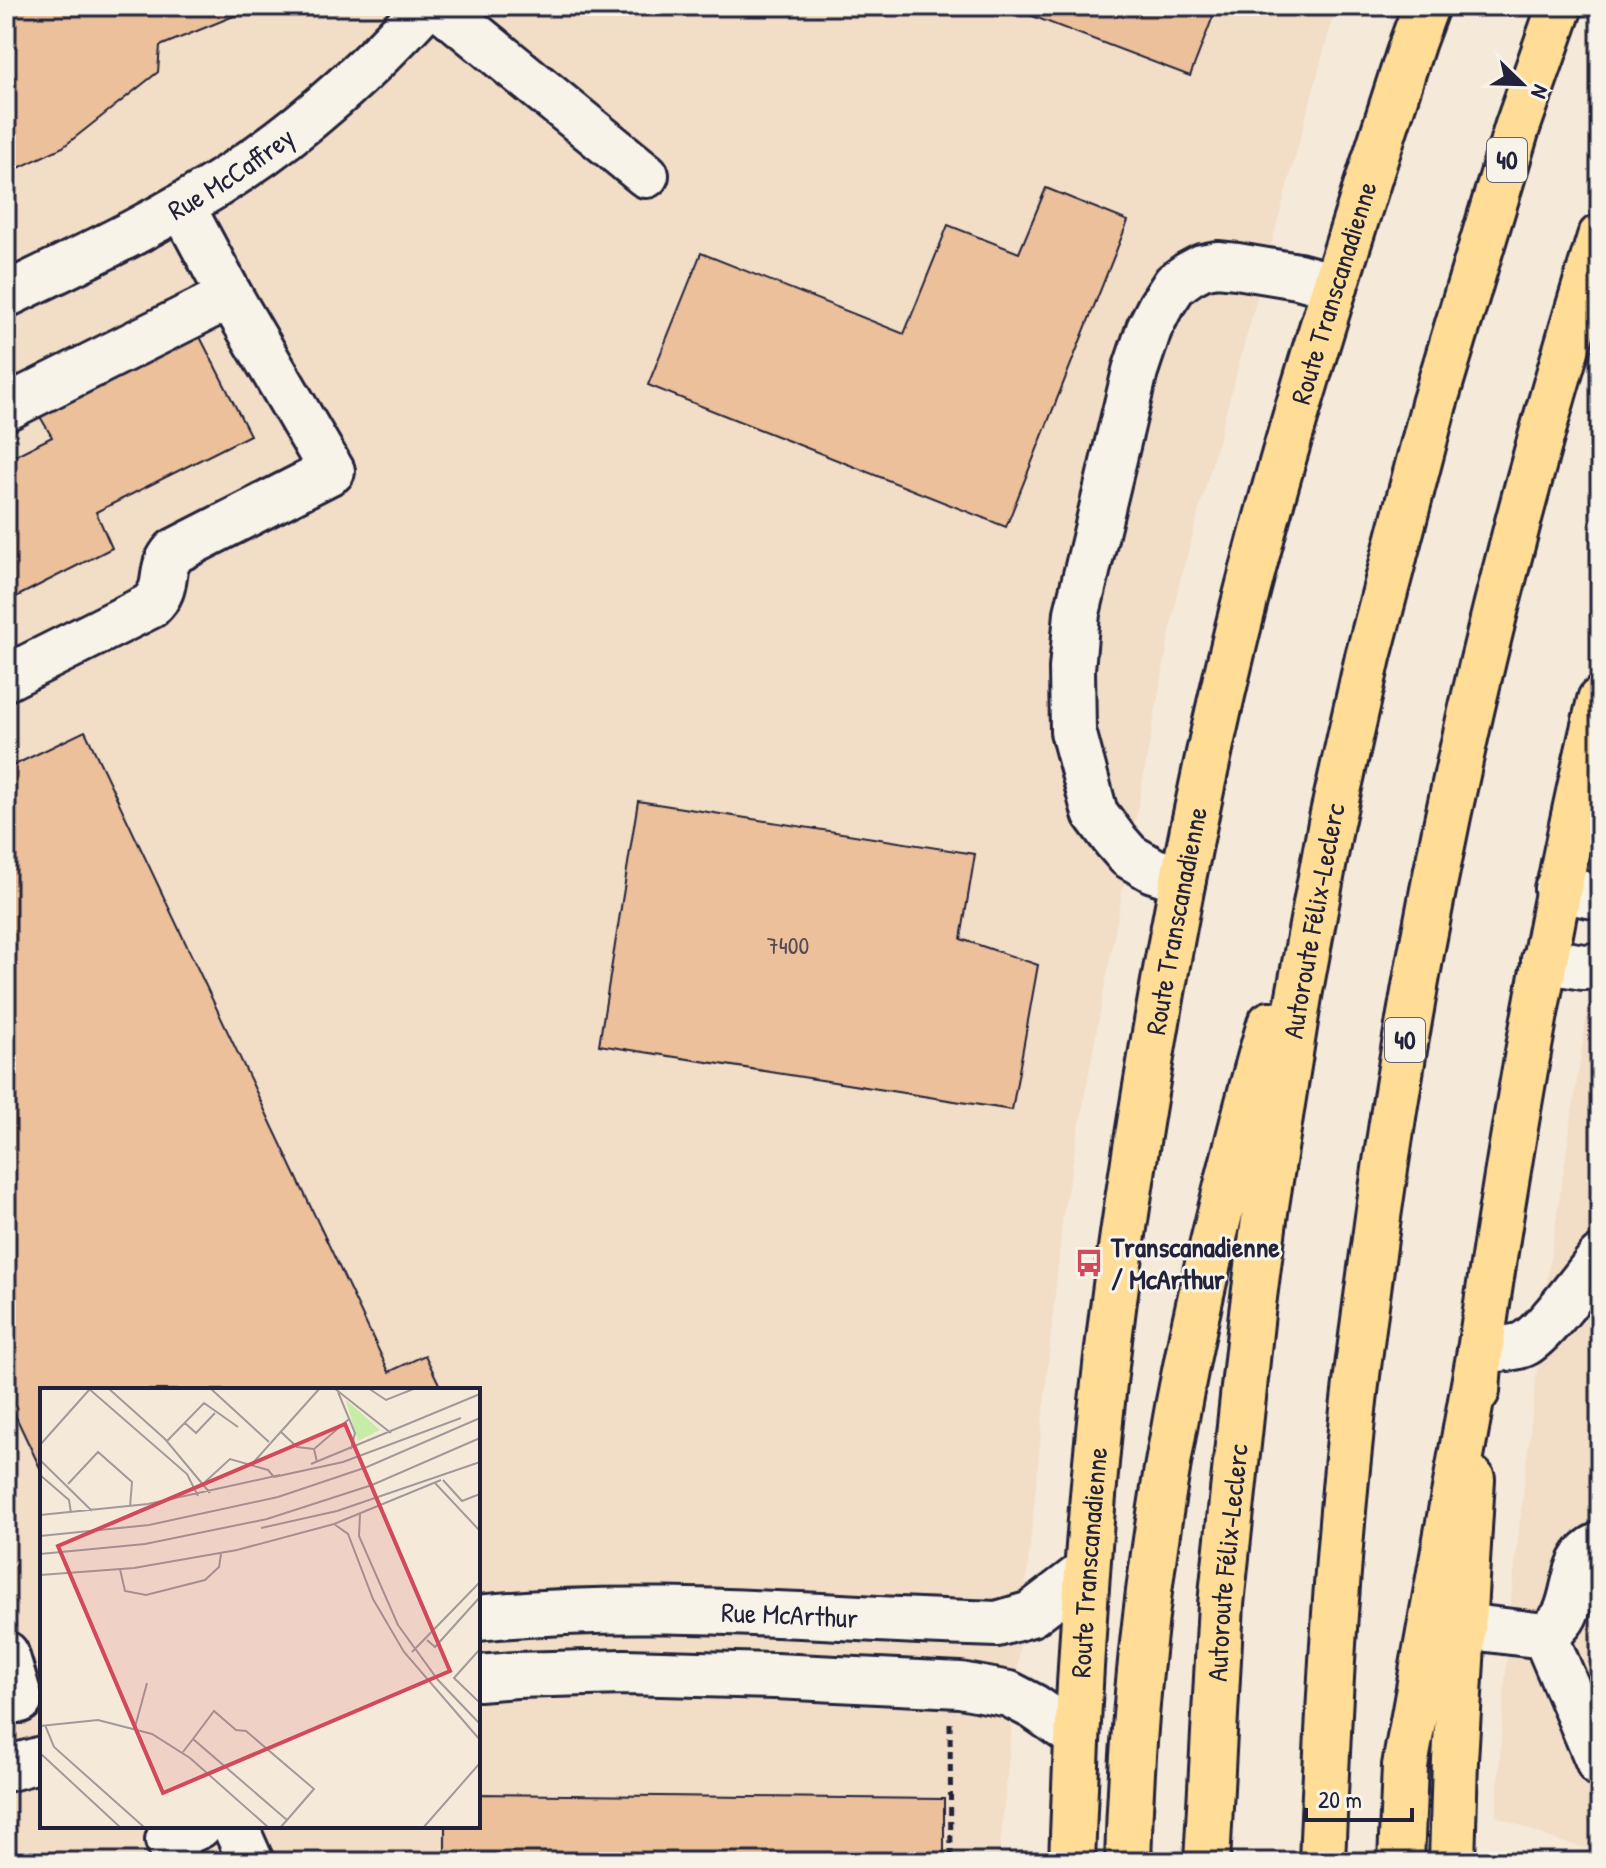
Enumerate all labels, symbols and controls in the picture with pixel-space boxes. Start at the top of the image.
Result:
north arrow [1482,44,1562,124]
text: N [1524,81,1557,103]
street label: Rue McCaffrey [161,118,302,229]
road number: 40 [1487,138,1527,182]
street label: Route Transcanadienne [1281,177,1386,409]
street label: Autoroute Félix-Leclerc [1274,800,1354,1041]
street label: Route Transcanadienne [1136,803,1216,1038]
house number: 7400 [767,929,809,961]
road number: 40 [1385,1018,1425,1062]
place label: Transcanadienne / McArthur [1110,1228,1280,1298]
bus stop icon: Transcanadienne / McArthur [1074,1248,1104,1278]
inset map [40,1388,480,1828]
street label: Autoroute Félix-Leclerc [1198,1442,1257,1682]
street label: Route Transcanadienne [1061,1445,1116,1679]
street label: Rue McArthur [721,1593,859,1637]
scale bar [1306,1772,1412,1822]
text: 20 m [1318,1783,1362,1815]

